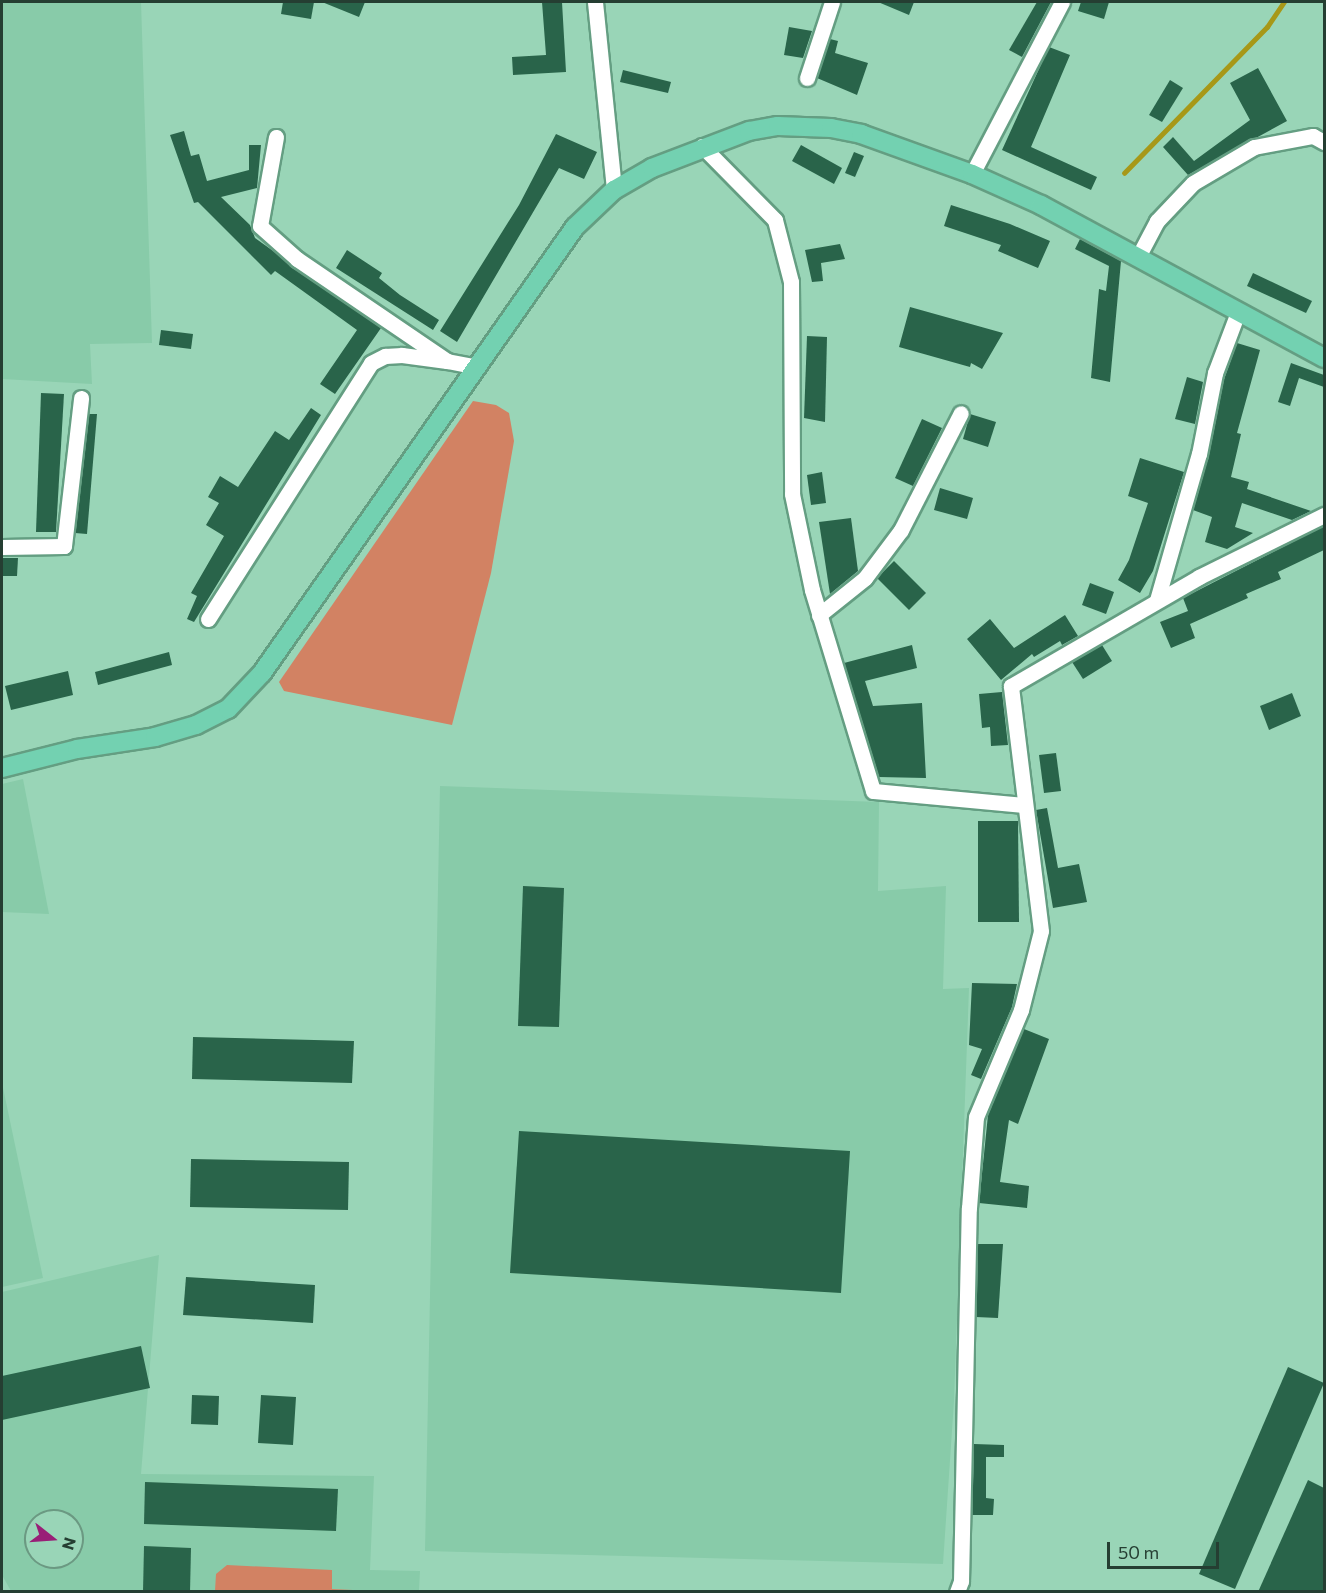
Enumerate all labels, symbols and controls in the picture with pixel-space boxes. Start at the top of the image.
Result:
north arrow [24,1509,84,1569]
scale bar [1110,1530,1222,1568]
text: N [59,1535,81,1552]
text: 50 m [1118,1541,1159,1563]

